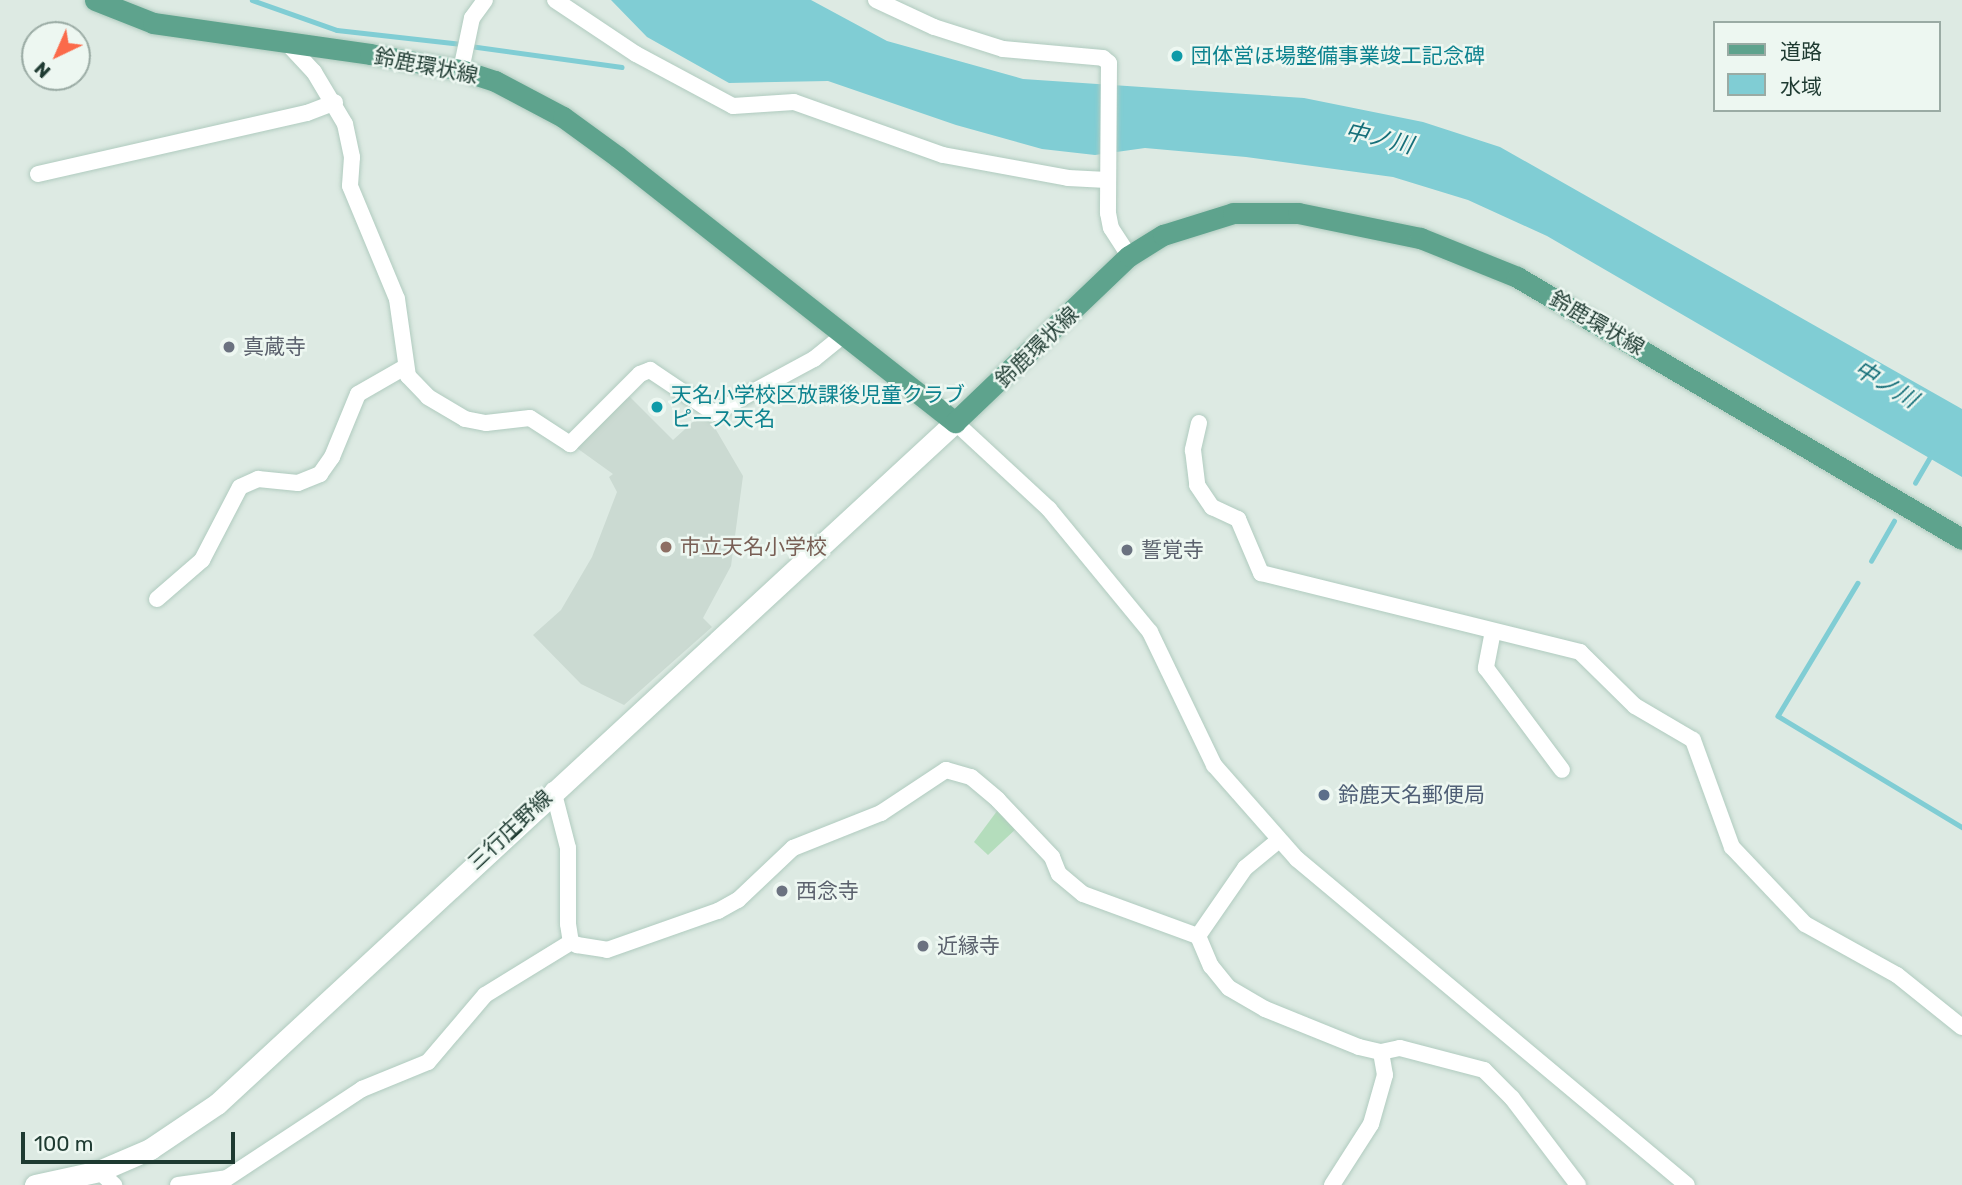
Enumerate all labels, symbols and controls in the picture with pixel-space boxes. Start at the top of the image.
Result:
north arrow [21,21,91,91]
legend [1714,21,1941,112]
text: 道路 [1780,39,1822,64]
place label: 団体営ほ場整備事業竣工記念碑 [1191,43,1485,69]
street label: 鈴鹿環状線 [372,44,480,88]
marker: 団体営ほ場整備事業竣工記念碑 [1169,48,1185,64]
text: N [30,57,55,83]
text: 水域 [1780,74,1822,99]
water label: 中ノ川 [1342,117,1416,159]
street label: 鈴鹿環状線 [1545,286,1649,360]
street label: 鈴鹿環状線 [990,301,1084,393]
place label: 真蔵寺 [243,334,306,360]
marker: 真蔵寺 [221,339,237,355]
water label: 中ノ川 [1849,354,1923,414]
place label: 天名小学校区放課後児童クラブ ピース天名 [671,382,965,432]
marker: 天名小学校区放課後児童クラブ ピース天名 [649,399,665,415]
place label: 市立天名小学校 [680,534,827,560]
place label: 誓覚寺 [1141,537,1204,563]
marker: 市立天名小学校 [658,539,674,555]
marker: 誓覚寺 [1119,542,1135,558]
place label: 鈴鹿天名郵便局 [1338,782,1485,808]
street label: 三行庄野線 [463,785,557,875]
marker: 鈴鹿天名郵便局 [1316,787,1332,803]
place label: 西念寺 [796,878,859,904]
marker: 西念寺 [774,883,790,899]
place label: 近縁寺 [937,933,1000,959]
marker: 近縁寺 [915,938,931,954]
scale bar [24,1118,238,1162]
text: 100 m [34,1131,93,1156]

